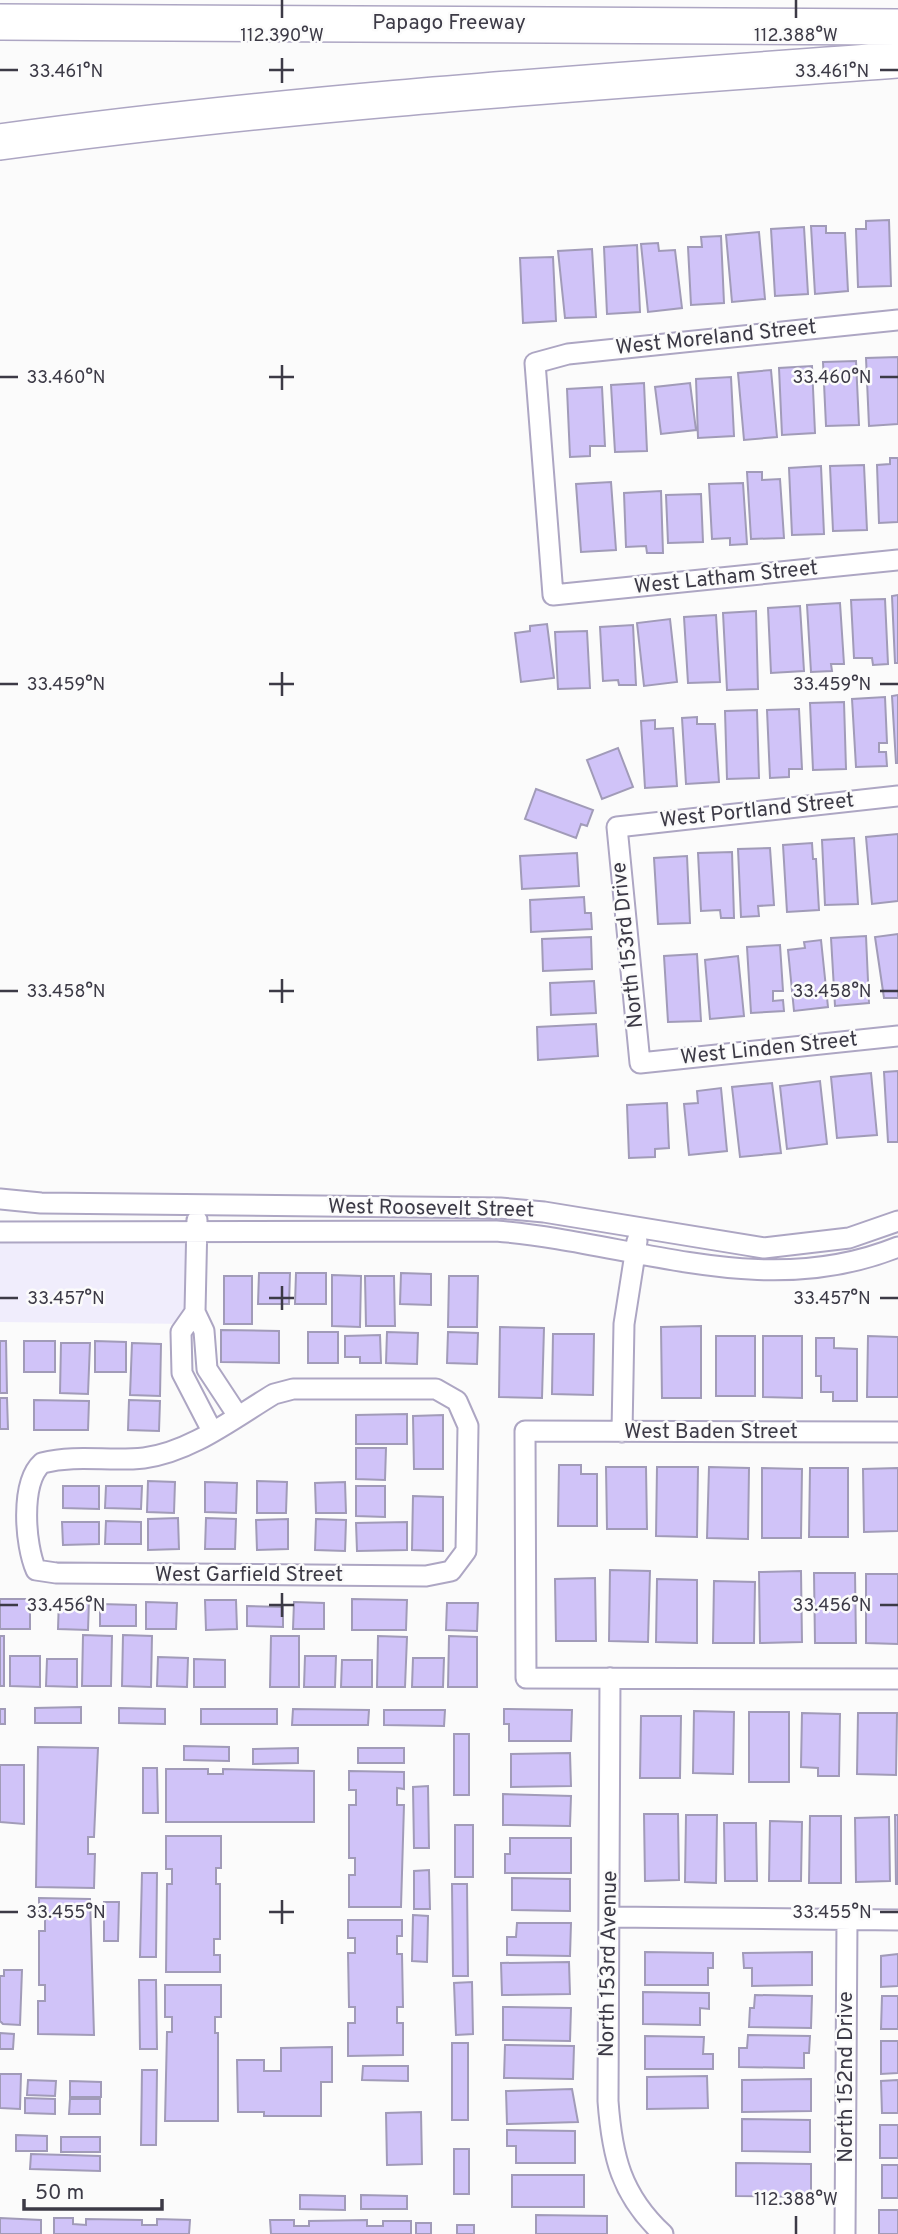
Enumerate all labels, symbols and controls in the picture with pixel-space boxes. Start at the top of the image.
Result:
street label: Papago Freeway [372,10,526,37]
text: 112.390°W [240,25,324,48]
text: 112.388°W [754,25,838,48]
text: 33.461°N [29,61,103,84]
text: 33.461°N [795,61,869,84]
street label: West Moreland Street [614,314,818,362]
text: 33.460°N [26,367,106,390]
text: 33.460°N [792,367,872,390]
street label: West Latham Street [633,555,819,601]
text: 33.459°N [27,674,105,697]
text: 33.459°N [793,674,871,697]
street label: West Portland Street [658,787,856,835]
street label: North 153rd Drive [606,861,650,1029]
text: 33.458°N [26,981,106,1004]
text: 33.458°N [792,981,872,1004]
street label: West Linden Street [679,1026,859,1072]
street label: West Roosevelt Street [328,1194,534,1224]
text: 33.457°N [27,1288,105,1311]
text: 33.457°N [793,1288,871,1311]
street label: West Baden Street [624,1419,798,1446]
street label: West Garfield Street [155,1562,343,1589]
text: 33.456°N [27,1595,105,1618]
text: 33.456°N [793,1595,871,1618]
street label: North 153rd Avenue [594,1870,624,2058]
text: 33.455°N [26,1902,106,1925]
text: 33.455°N [792,1902,872,1925]
street label: North 152nd Drive [833,1991,860,2163]
scale bar [24,2168,163,2212]
text: 50 m [35,2180,84,2207]
text: 112.388°W [754,2189,838,2212]

